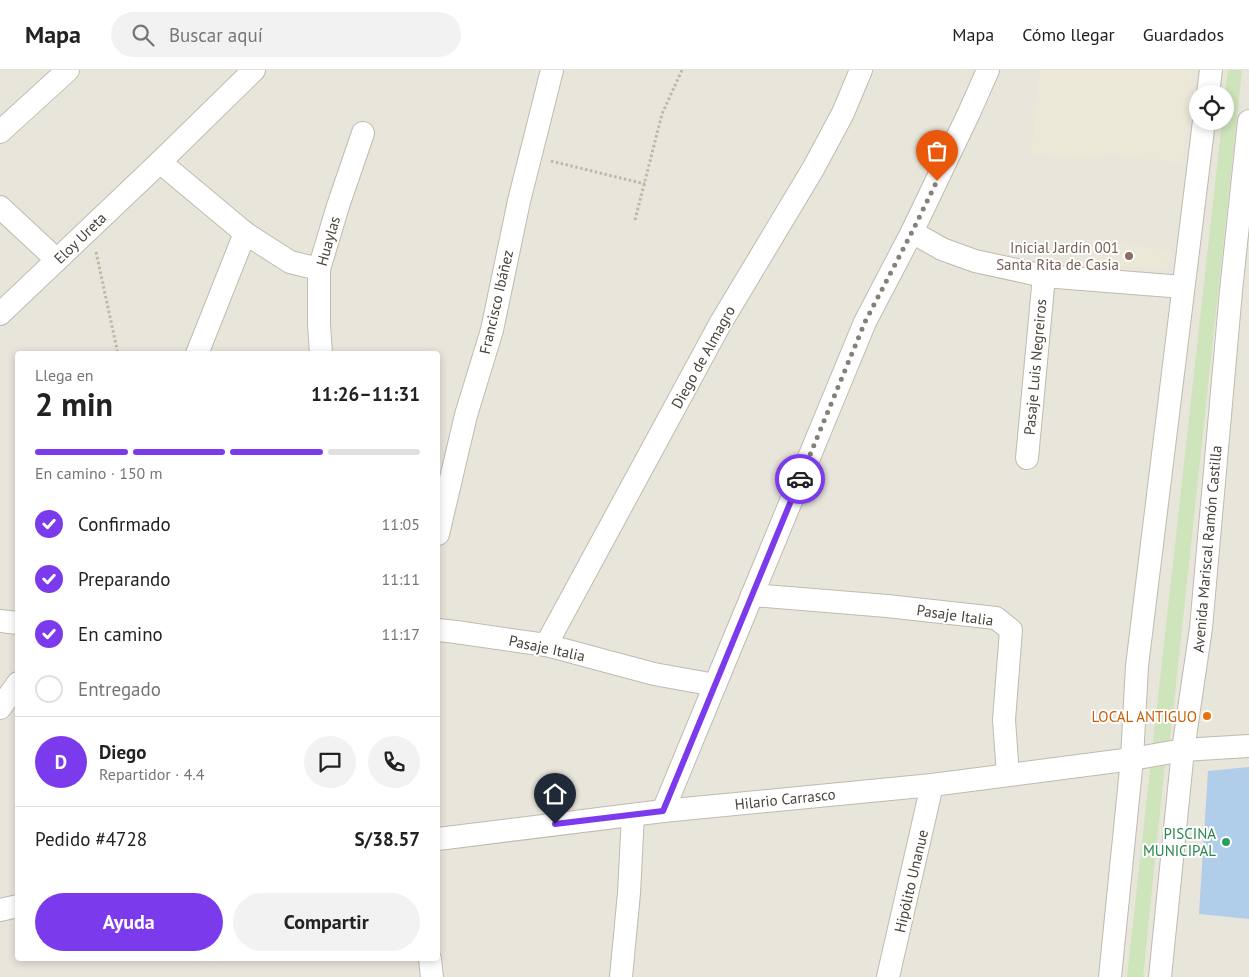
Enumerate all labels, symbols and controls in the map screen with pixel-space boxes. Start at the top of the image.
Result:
search box [111,12,461,57]
text: Mapa [25,19,81,50]
icon: search [129,21,157,49]
text: Buscar aquí [169,23,263,47]
text: Mapa [952,23,994,46]
text: Cómo llegar [1022,23,1115,46]
text: Guardados [1143,23,1224,46]
map controls [1189,85,1234,130]
button: locate [1189,85,1234,130]
pin [916,130,958,181]
icon: bag [923,137,951,165]
street label: Eloy Ureta [50,208,110,268]
street label: Huaylas [312,214,344,268]
place label: Inicial Jardín 001 Santa Rita de Casia [996,238,1119,274]
street label: Francisco Ibáñez [475,248,517,356]
marker: Inicial Jardín 001 Santa Rita de Casia [1123,250,1135,262]
street label: Pasaje Luis Negreiros [1020,298,1050,436]
street label: Diego de Almagro [667,302,739,412]
text: Llega en [35,365,94,385]
text: 11:26–11:31 [311,382,420,406]
text: 2 min [35,383,113,425]
street label: Avenida Mariscal Ramón Castilla [1188,445,1226,653]
courier [775,454,825,504]
text: En camino · 150 m [35,463,163,483]
icon: car [786,465,814,493]
icon: check [35,510,63,538]
text: Confirmado [78,512,171,536]
text: 11:05 [382,514,420,534]
icon: check [35,565,63,593]
text: Preparando [78,567,170,591]
text: 11:11 [382,569,420,589]
street label: Pasaje Italia [915,600,995,630]
icon: check [35,620,63,648]
text: En camino [78,622,163,646]
text: 11:17 [382,624,420,644]
street label: Pasaje Italia [507,631,587,665]
text: Entregado [78,677,161,701]
place label: LOCAL ANTIGUO [1092,707,1197,726]
marker: LOCAL ANTIGUO [1201,710,1213,722]
button: chat [304,736,356,788]
button: phone [368,736,420,788]
text: Diego [99,740,146,764]
text: D [55,750,67,774]
text: Repartidor · 4.4 [99,764,204,784]
pin [534,773,576,824]
icon: home [541,780,569,808]
street label: Hilario Carrasco [734,784,836,814]
place label: PISCINA MUNICIPAL [1143,824,1216,860]
text: Pedido #4728 [35,827,147,851]
text: S/38.57 [354,827,420,851]
street label: Hipólito Unanue [890,828,932,934]
marker: PISCINA MUNICIPAL [1220,836,1232,848]
button: Ayuda [35,893,223,951]
button: Compartir [233,893,420,951]

